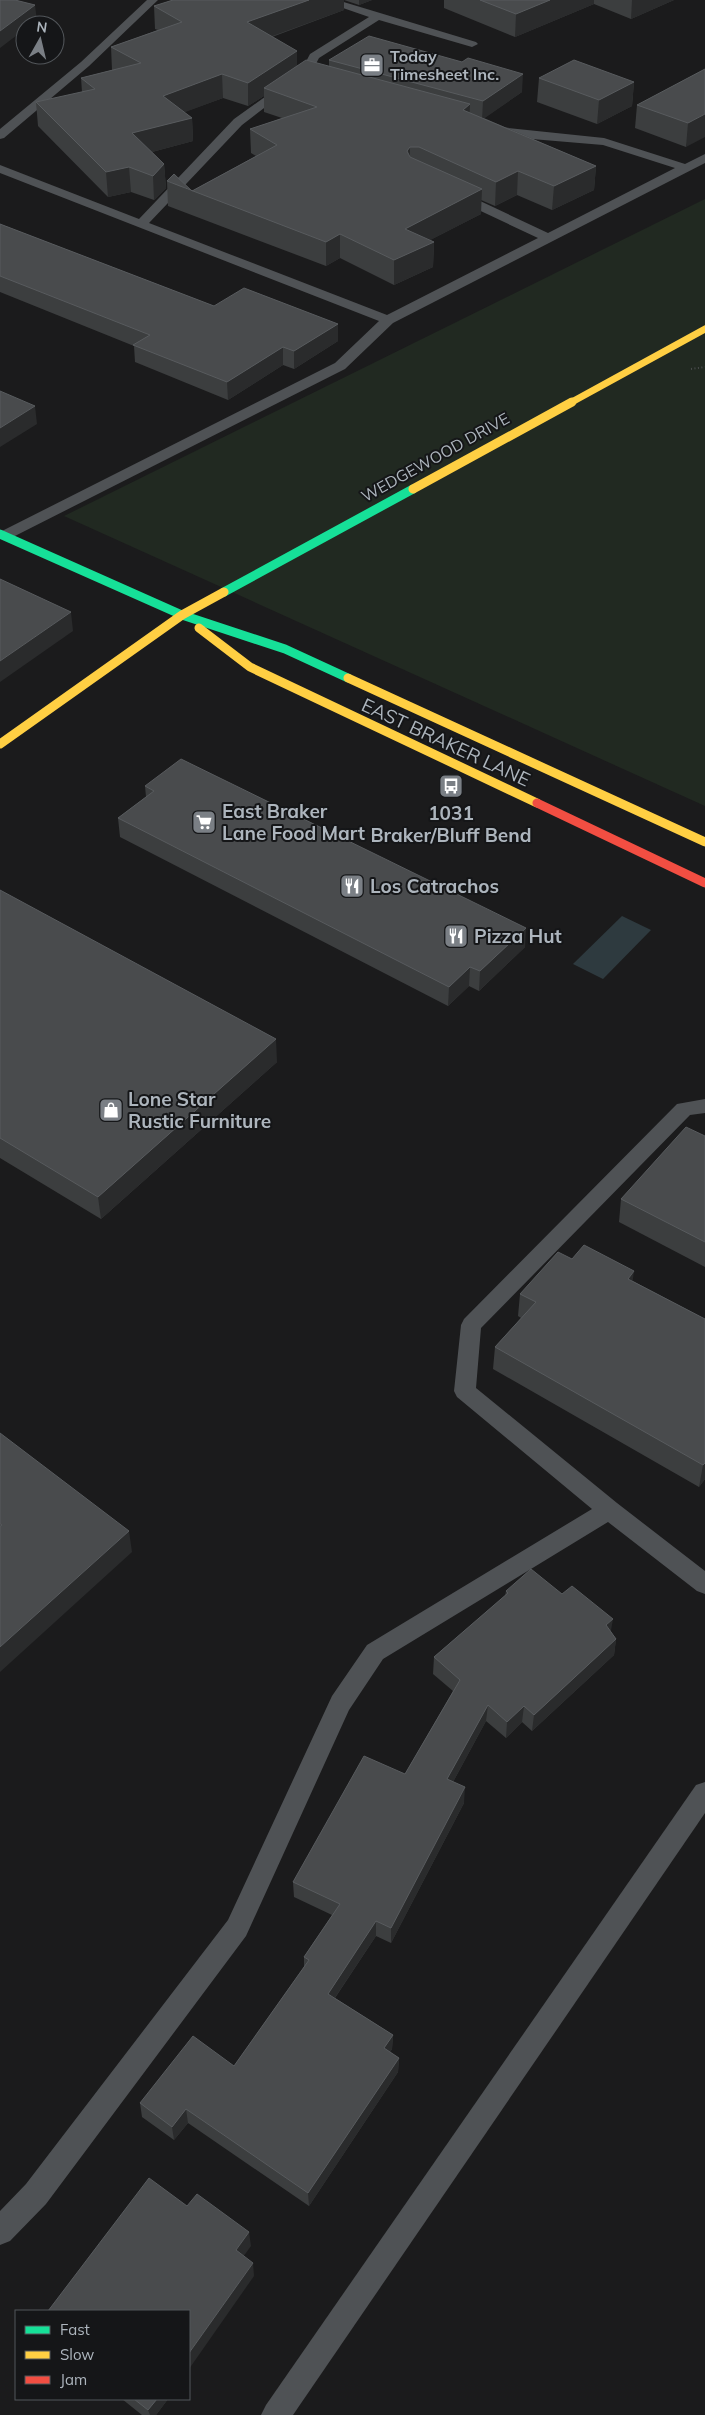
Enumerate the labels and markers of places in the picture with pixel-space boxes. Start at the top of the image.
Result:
place label: Today Timesheet Inc. [390,46,499,84]
office icon: Today Timesheet Inc. [359,52,385,78]
bus stop icon: 1031 Braker/Bluff Bend [438,773,464,799]
place label: East Braker Lane Food Mart [222,799,365,845]
place label: 1031 Braker/Bluff Bend [370,801,532,847]
supermarket icon: East Braker Lane Food Mart [191,809,217,835]
restaurant icon: Los Catrachos [339,873,365,899]
place label: Los Catrachos [370,874,499,898]
restaurant icon: Pizza Hut [443,923,469,949]
place label: Pizza Hut [474,924,562,948]
place label: Lone Star Rustic Furniture [128,1087,271,1133]
shop icon: Lone Star Rustic Furniture [98,1097,124,1123]

